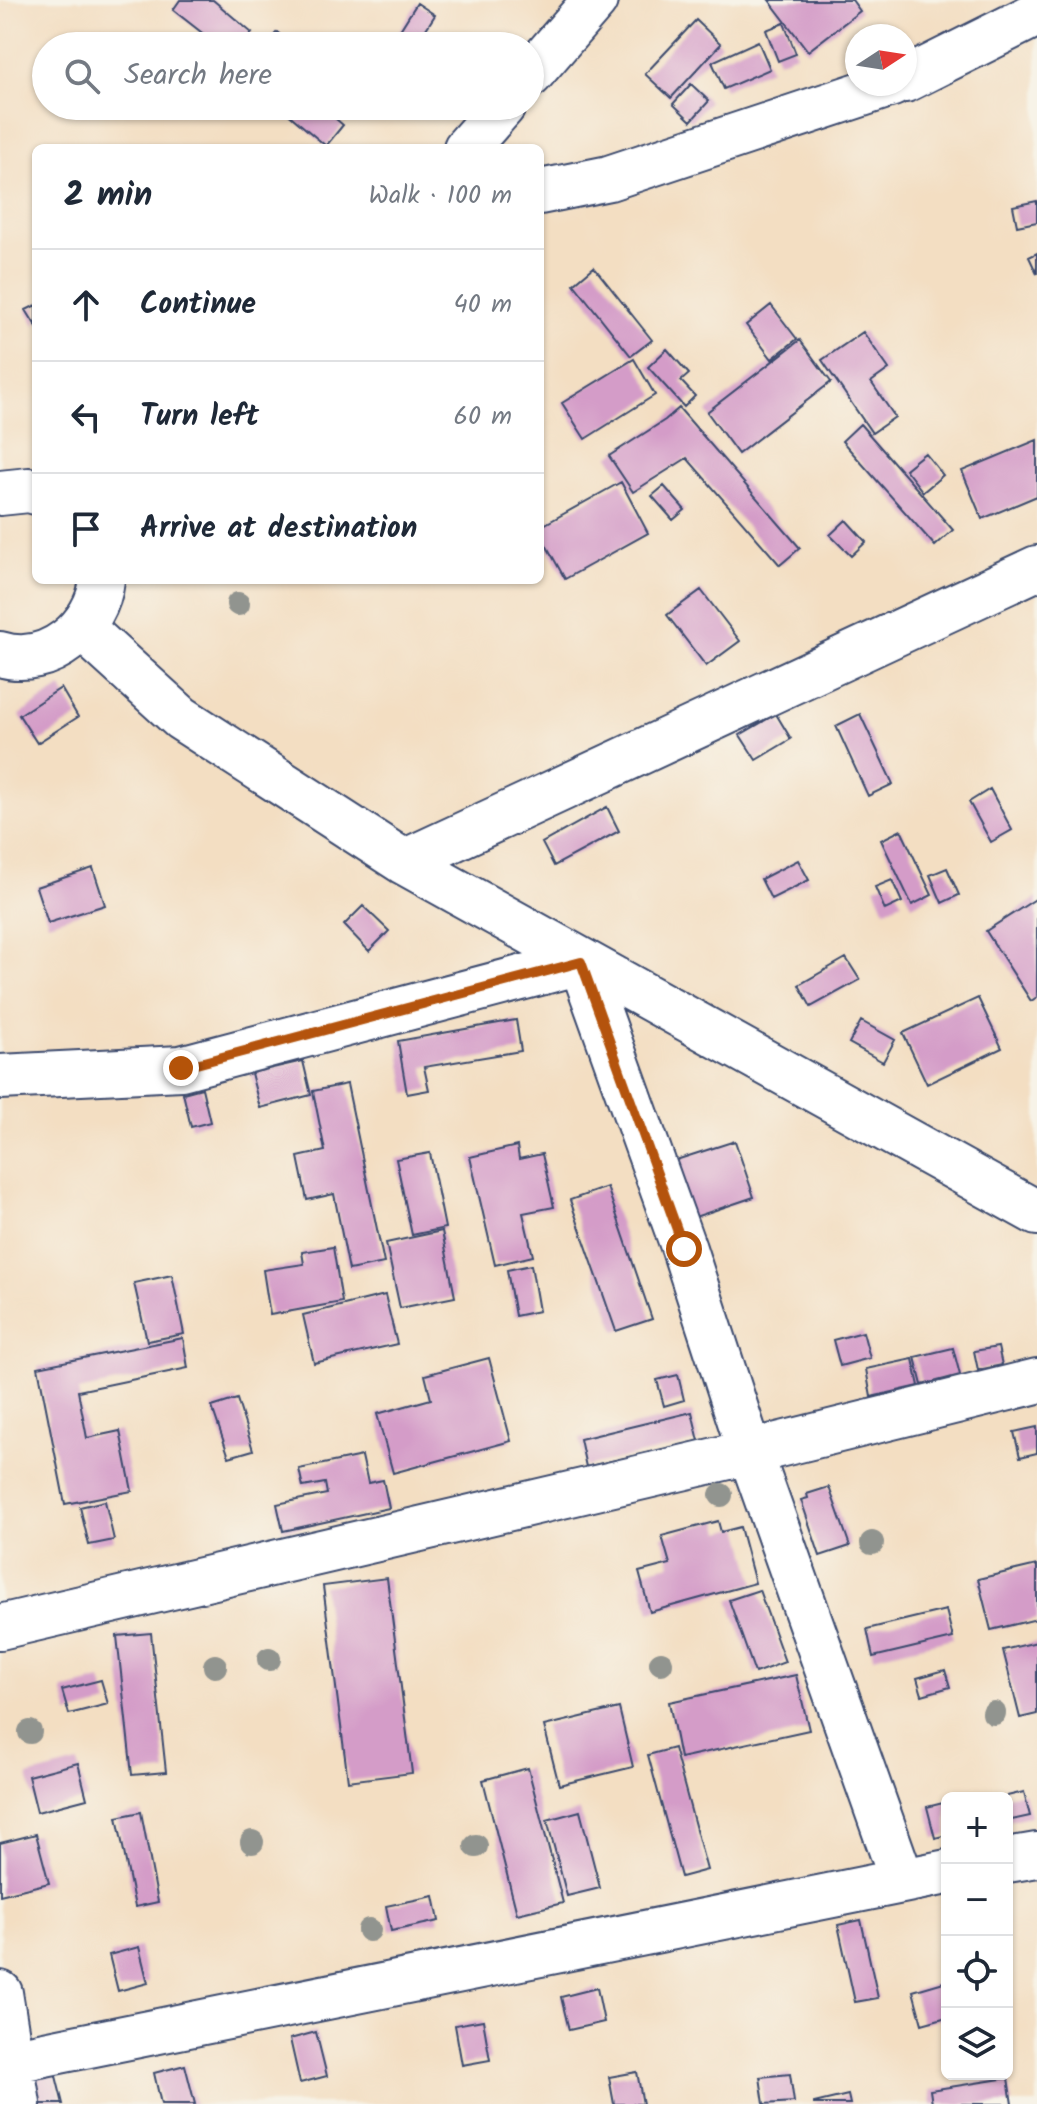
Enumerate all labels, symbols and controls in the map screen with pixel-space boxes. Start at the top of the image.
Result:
north arrow [845,24,917,96]
search box [32,32,544,120]
text: Search here [124,52,272,100]
icon: search [60,54,104,98]
text: 2 min [64,169,152,223]
text: Walk · 100 m [369,175,512,217]
text: Continue [140,281,256,329]
icon: ahead [64,283,108,327]
text: 40 m [454,284,512,326]
text: Turn left [140,393,259,441]
icon: left [64,395,108,439]
text: 60 m [453,396,512,438]
text: Arrive at destination [140,505,417,553]
icon: arrive [64,507,108,551]
route end [163,1050,199,1086]
route start [666,1231,702,1267]
map controls [941,1792,1013,2080]
button: + [941,1792,1013,1864]
button: − [941,1864,1013,1936]
button: locate [941,1936,1013,2008]
button: layers [941,2008,1013,2080]

